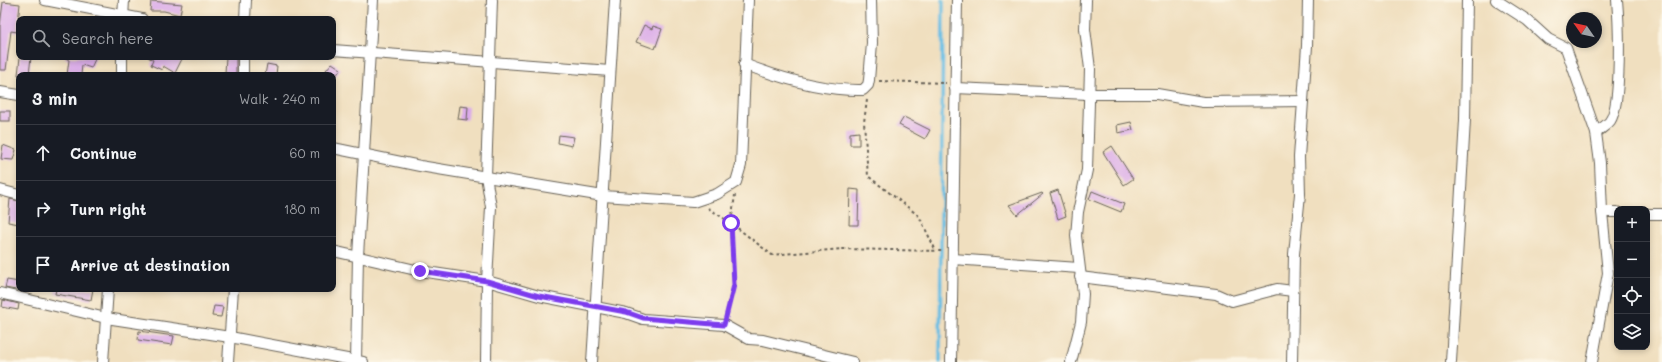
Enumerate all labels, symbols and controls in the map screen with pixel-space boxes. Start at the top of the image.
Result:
north arrow [1566,12,1602,48]
search box [16,16,336,60]
icon: search [30,27,52,49]
text: Search here [62,28,153,48]
text: 3 min [32,87,77,109]
text: Walk · 240 m [239,90,320,107]
icon: ahead [32,142,54,164]
text: Continue [70,143,137,163]
text: 60 m [290,144,320,161]
icon: right [32,198,54,220]
text: Turn right [70,199,147,219]
text: 180 m [284,200,320,217]
map controls [1614,206,1650,350]
button: + [1614,206,1650,242]
route start [722,214,740,232]
button: − [1614,242,1650,278]
icon: arrive [32,254,54,276]
text: Arrive at destination [70,255,230,275]
route end [411,262,429,280]
button: locate [1614,278,1650,314]
button: layers [1614,314,1650,350]

